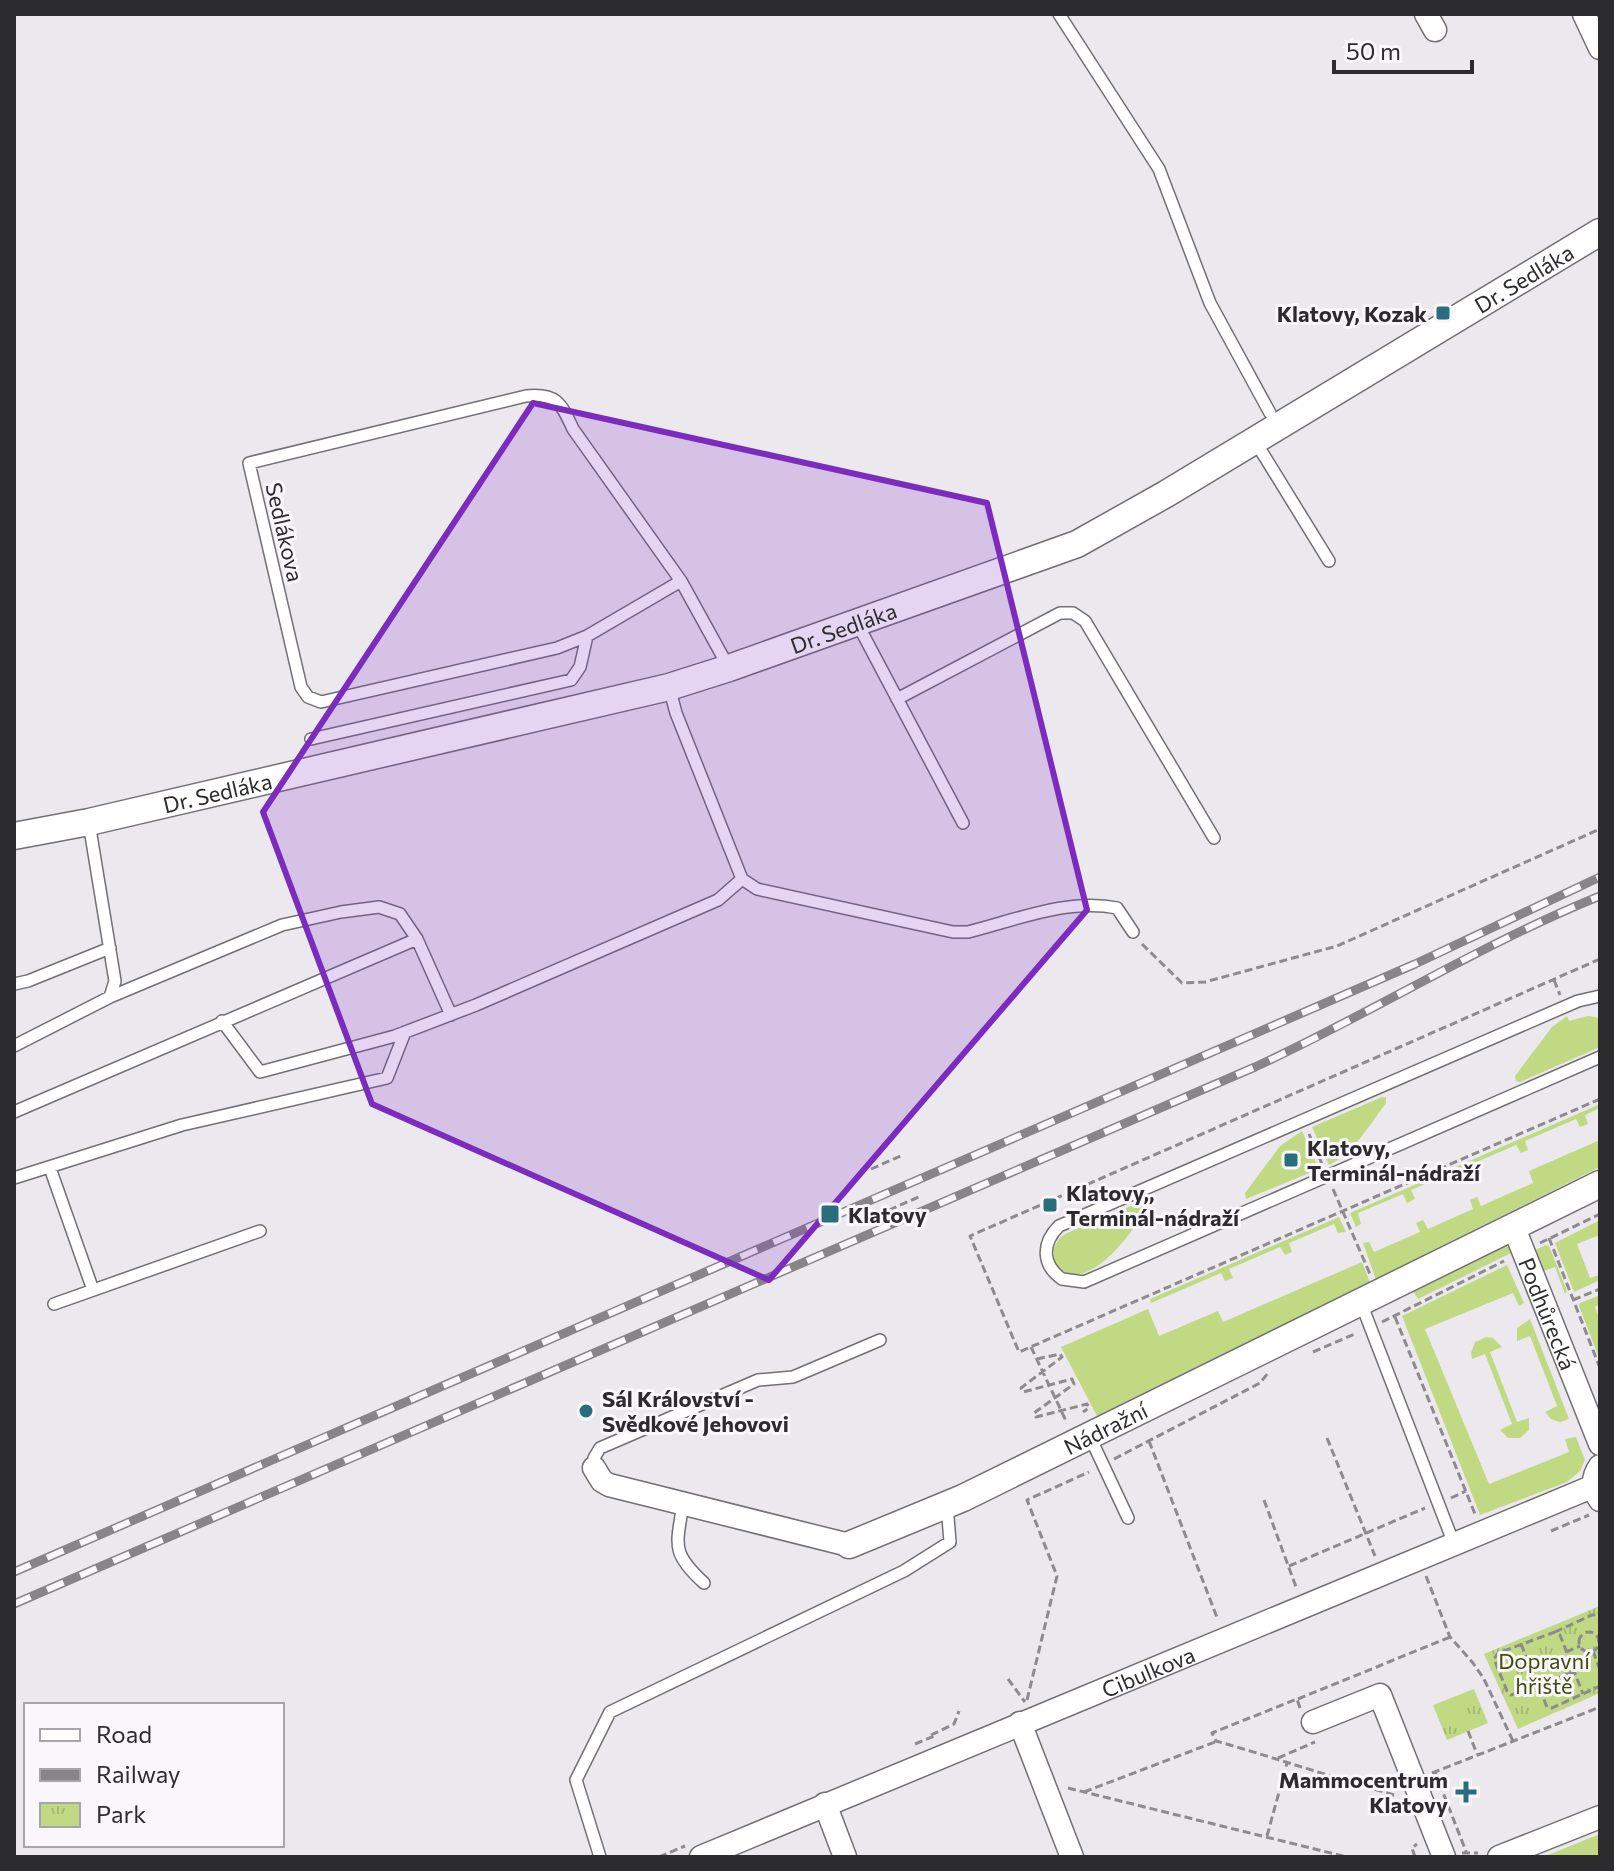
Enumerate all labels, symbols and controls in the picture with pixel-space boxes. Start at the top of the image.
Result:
scale bar [1334,24,1472,74]
text: 50 m [1346,36,1401,65]
street label: Dr. Sedláka [1469,238,1578,318]
place label: Klatovy, Kozak [1277,300,1427,327]
marker: Klatovy, Kozak [1434,304,1452,322]
street label: Sedlákova [260,480,310,584]
street label: Dr. Sedláka [786,596,900,659]
street label: Dr. Sedláka [160,766,274,818]
place label: Klatovy, Terminál-nádraží [1307,1134,1482,1186]
marker: Klatovy, Terminál-nádraží [1282,1151,1300,1169]
place label: Klatovy,, Terminál-nádraží [1066,1179,1241,1231]
marker: Klatovy,, Terminál-nádraží [1041,1196,1059,1214]
place label: Klatovy [848,1201,927,1228]
marker: Klatovy [819,1203,841,1225]
street label: Podhůrecká [1514,1253,1582,1374]
place label: Sál Království - Svědkové Jehovovi [602,1385,789,1437]
street label: Nádražní [1059,1395,1153,1460]
marker: Sál Království - Svědkové Jehovovi [577,1402,595,1420]
street label: Cibulkova [1097,1640,1199,1703]
park label: Dopravní hřiště [1498,1647,1591,1699]
legend [24,1703,284,1847]
text: Road [96,1719,152,1748]
text: Railway [96,1759,181,1788]
place label: Mammocentrum Klatovy [1279,1766,1448,1818]
marker: Mammocentrum Klatovy [1455,1781,1477,1803]
text: Park [96,1799,146,1828]

